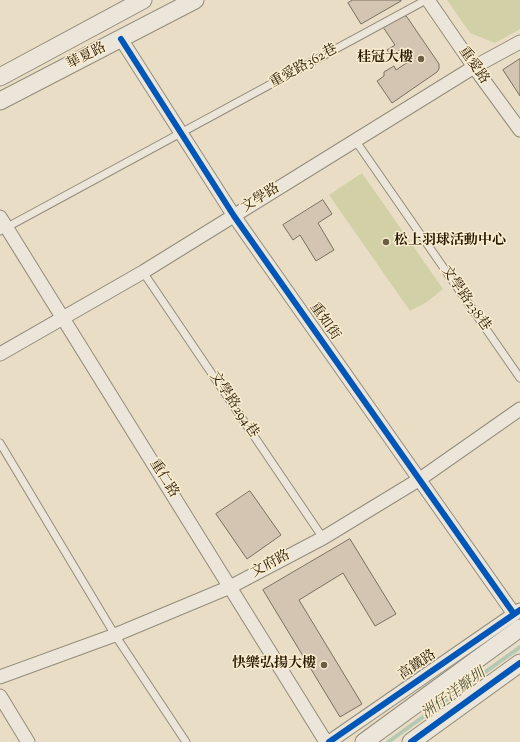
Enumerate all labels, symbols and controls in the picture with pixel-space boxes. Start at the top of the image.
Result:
street label: 華夏路 [64,40,110,74]
street label: 重愛路362巷 [267,41,341,93]
street label: 重愛路 [454,44,492,88]
place label: 桂冠大樓 [357,51,413,67]
marker: 桂冠大樓 [416,54,426,64]
street label: 文學路 [239,181,283,217]
place label: 松上羽球活動中心 [394,234,506,250]
marker: 松上羽球活動中心 [381,237,391,247]
street label: 文學路238巷 [437,263,493,335]
street label: 重如街 [305,300,343,344]
street label: 文學路294巷 [205,369,261,441]
street label: 重仁路 [145,457,181,501]
street label: 文府路 [249,548,293,582]
street label: 高鐵路 [396,647,440,685]
place label: 快樂弘揚大樓 [232,657,316,673]
marker: 快樂弘揚大樓 [319,660,329,670]
water label: 洲仔洋瓣圳 [418,666,490,724]

